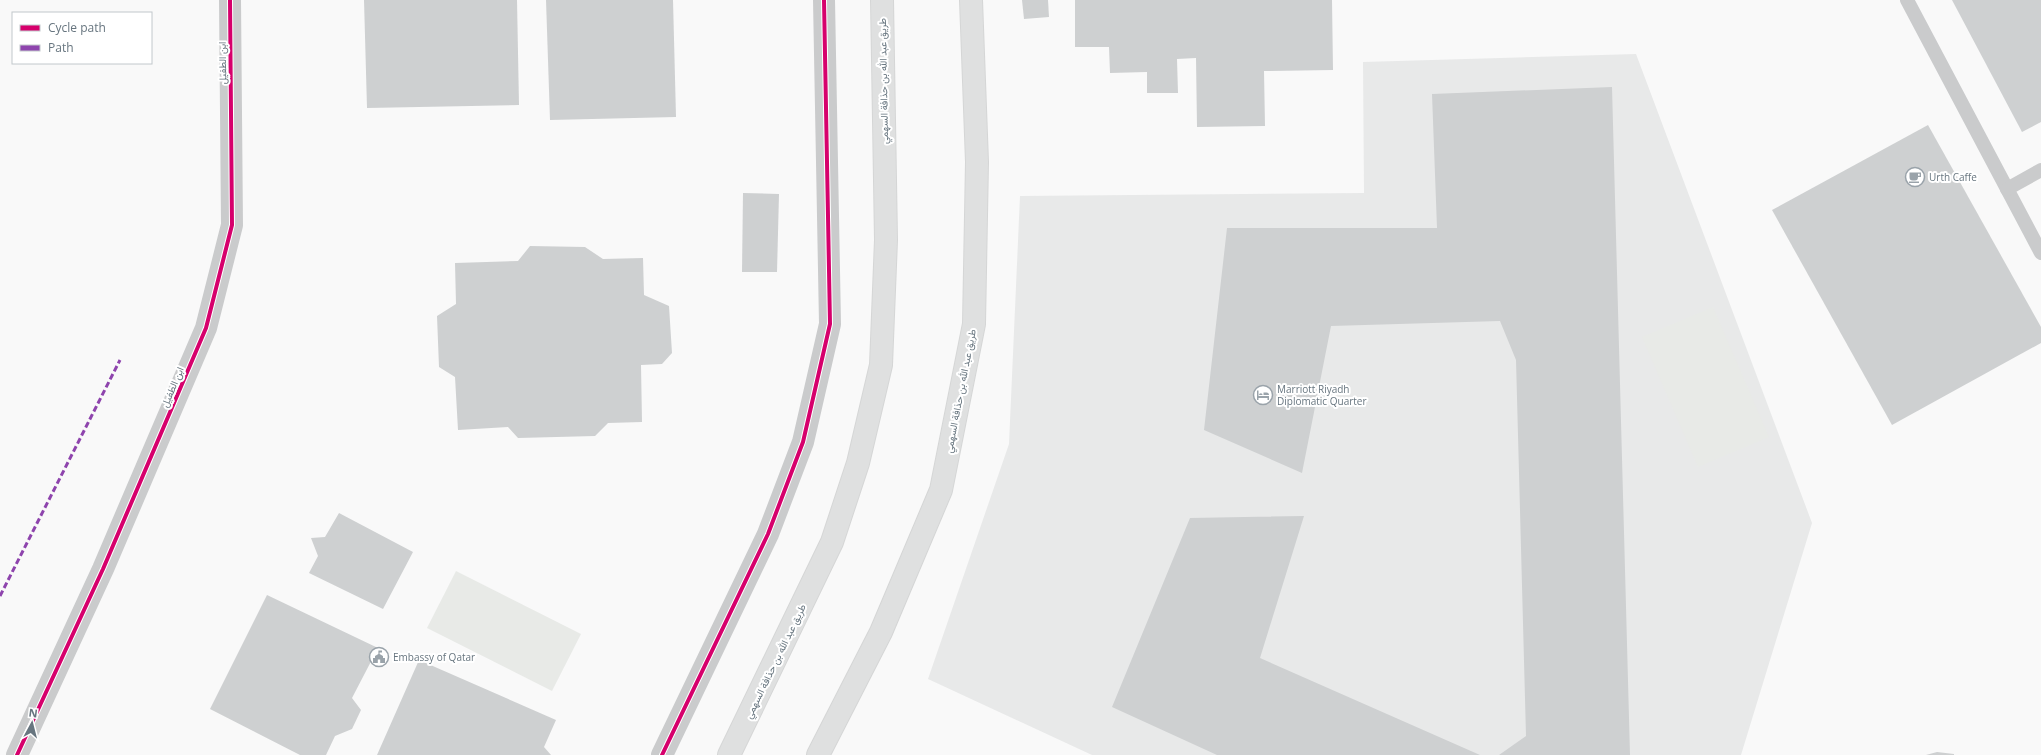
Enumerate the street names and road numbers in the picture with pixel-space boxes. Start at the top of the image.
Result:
street label: طريق عبد الله بن حذافة السهمي [875,17,893,144]
street label: ابن الطفيل [215,42,229,84]
street label: طريق عبد الله بن حذافة السهمي [941,327,981,455]
street label: ابن الطفيل [157,365,187,409]
street label: طريق عبد الله بن حذافة السهمي [741,601,811,722]

